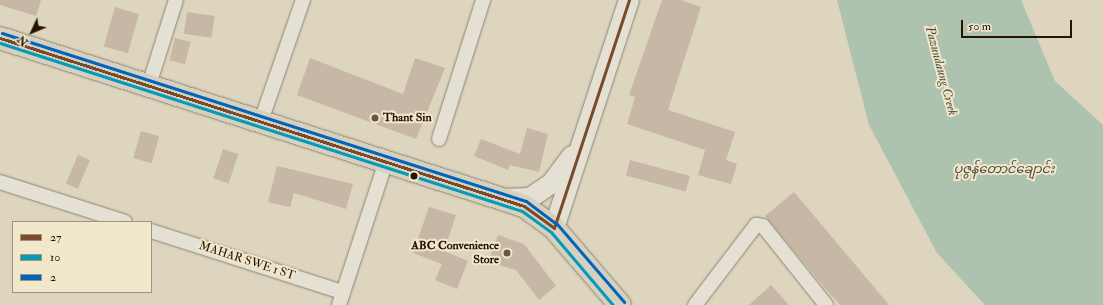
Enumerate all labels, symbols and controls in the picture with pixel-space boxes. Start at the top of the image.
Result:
north arrow [12,12,52,52]
scale bar [963,12,1074,38]
text: 50 m [968,19,991,34]
water label: Pazundaung Creek [922,25,960,117]
text: N [15,33,31,49]
place label: Thant Sin [383,111,432,125]
marker: Thant Sin [370,113,380,123]
water label: ပုဇွန်တောင်ချောင်း [953,161,1055,177]
unlabelled marker [409,171,419,181]
legend [12,221,152,293]
text: 27 [50,230,62,245]
street label: MAHAR SWE 1 ST [197,239,297,283]
place label: ABC Convenience Store [411,239,499,267]
marker: ABC Convenience Store [502,248,512,258]
text: 10 [50,250,60,265]
text: 2 [50,270,56,285]

